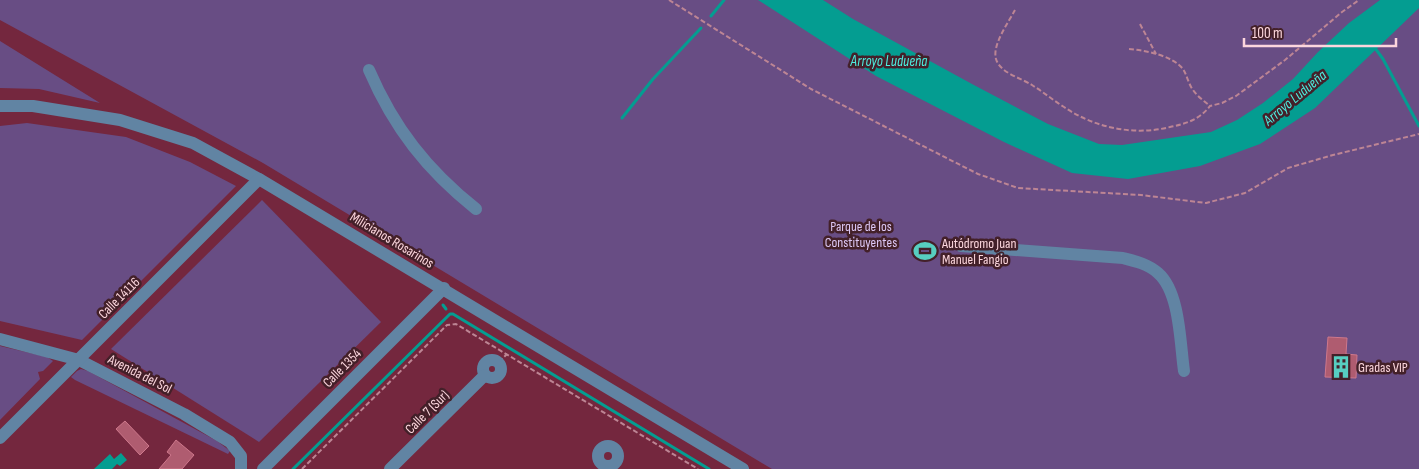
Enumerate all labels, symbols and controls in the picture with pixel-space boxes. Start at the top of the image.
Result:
scale bar [1244,15,1396,47]
text: 100 m [1252,24,1283,43]
water label: Arroyo Ludueña [850,52,927,71]
water label: Arroyo Ludueña [1259,66,1331,131]
street label: Milicianos Rosarinos [347,208,437,272]
park label: Parque de los Constituyentes [825,218,897,251]
place label: Autódromo Juan Manuel Fangio [941,235,1016,268]
sports icon: Autódromo Juan Manuel Fangio [912,238,938,264]
street label: Calle 14116 [95,274,143,322]
street label: Calle 1354 [319,345,365,391]
street label: Avenida del Sol [104,350,175,397]
building icon: Gradas VIP [1328,354,1354,380]
place label: Gradas VIP [1358,359,1408,376]
street label: Calle 7 (Sur) [402,387,452,437]

